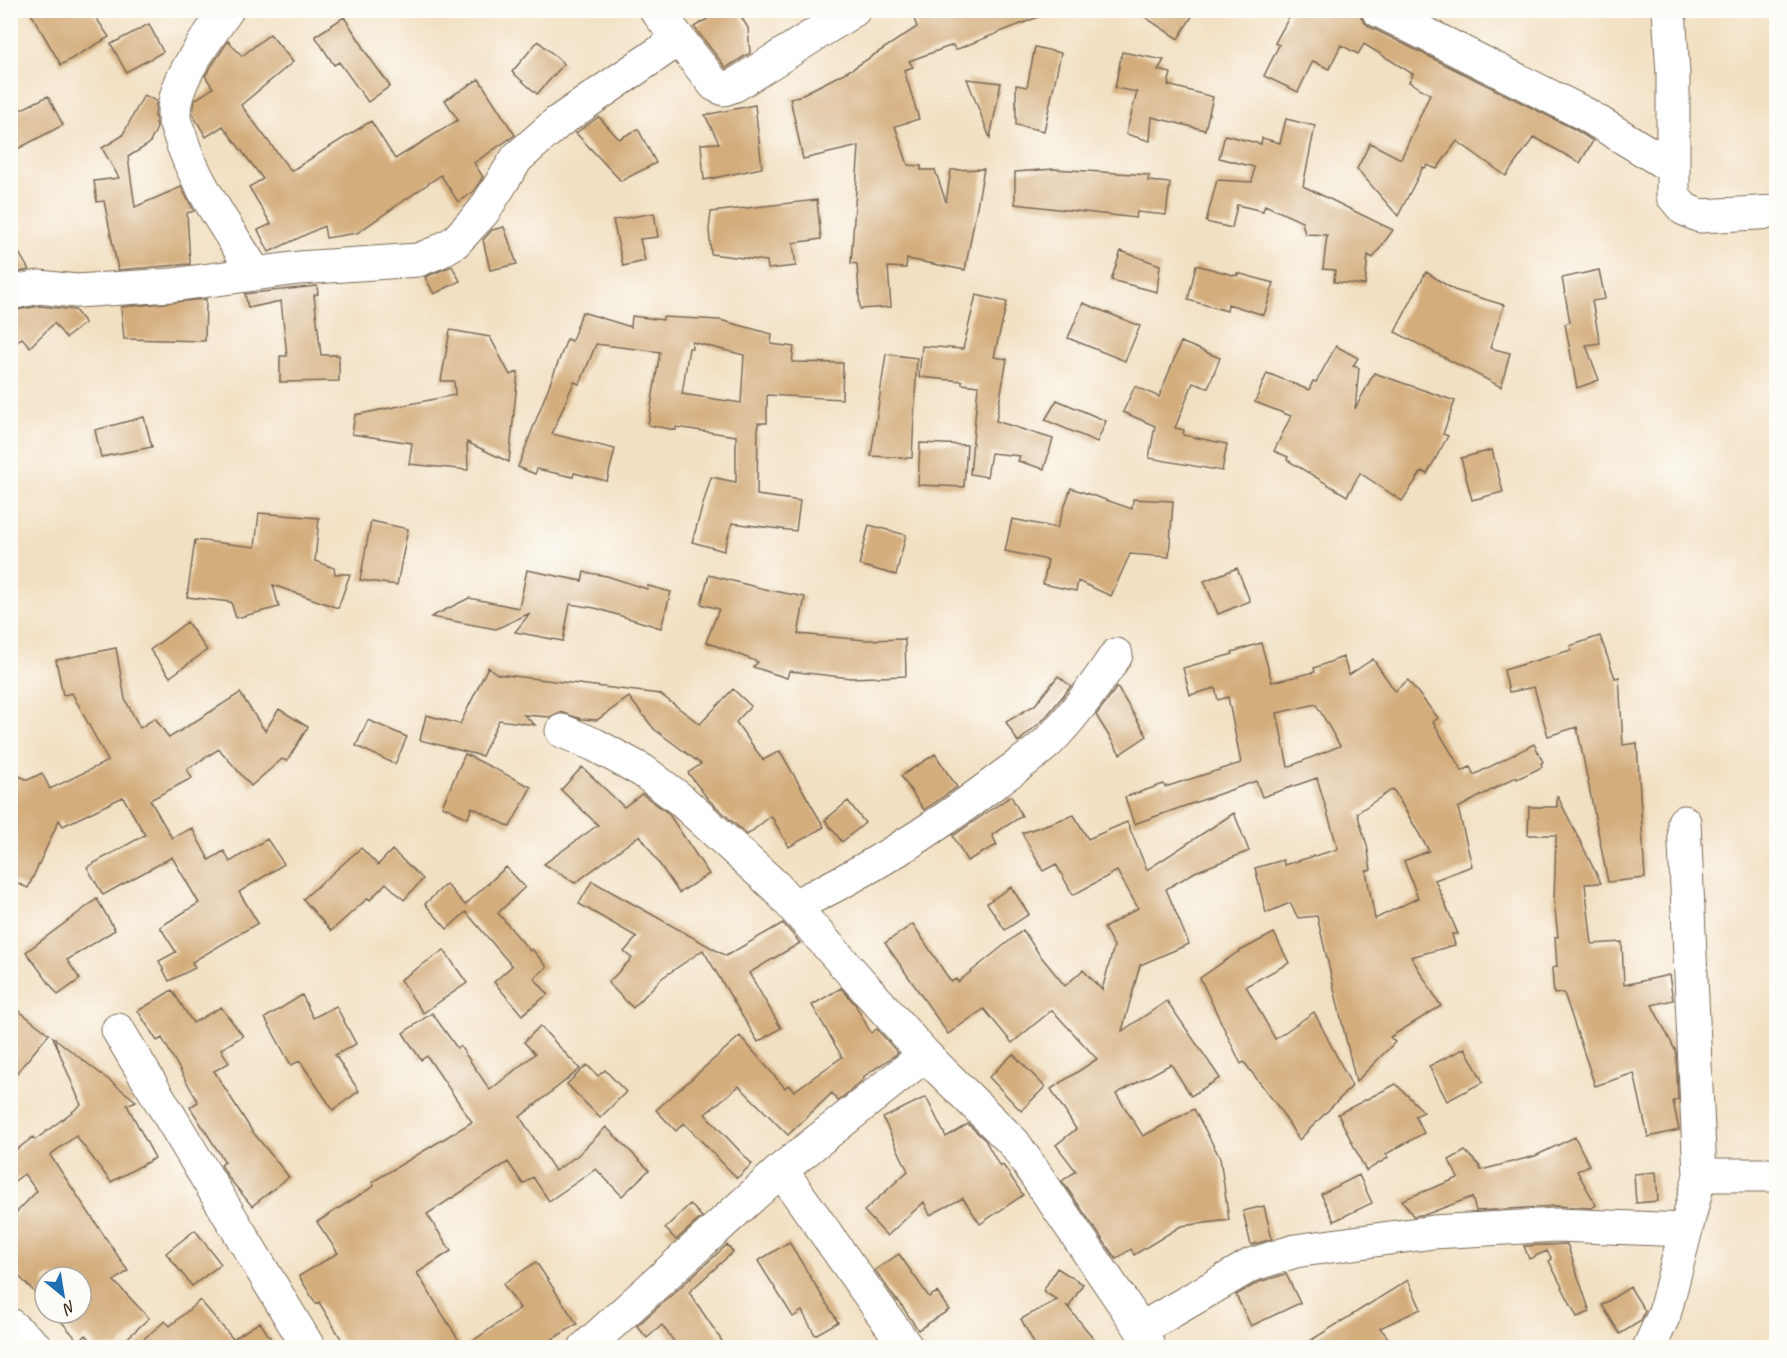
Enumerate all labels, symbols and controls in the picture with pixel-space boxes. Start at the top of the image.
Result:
north arrow [33,1265,93,1325]
text: N [58,1296,79,1320]

